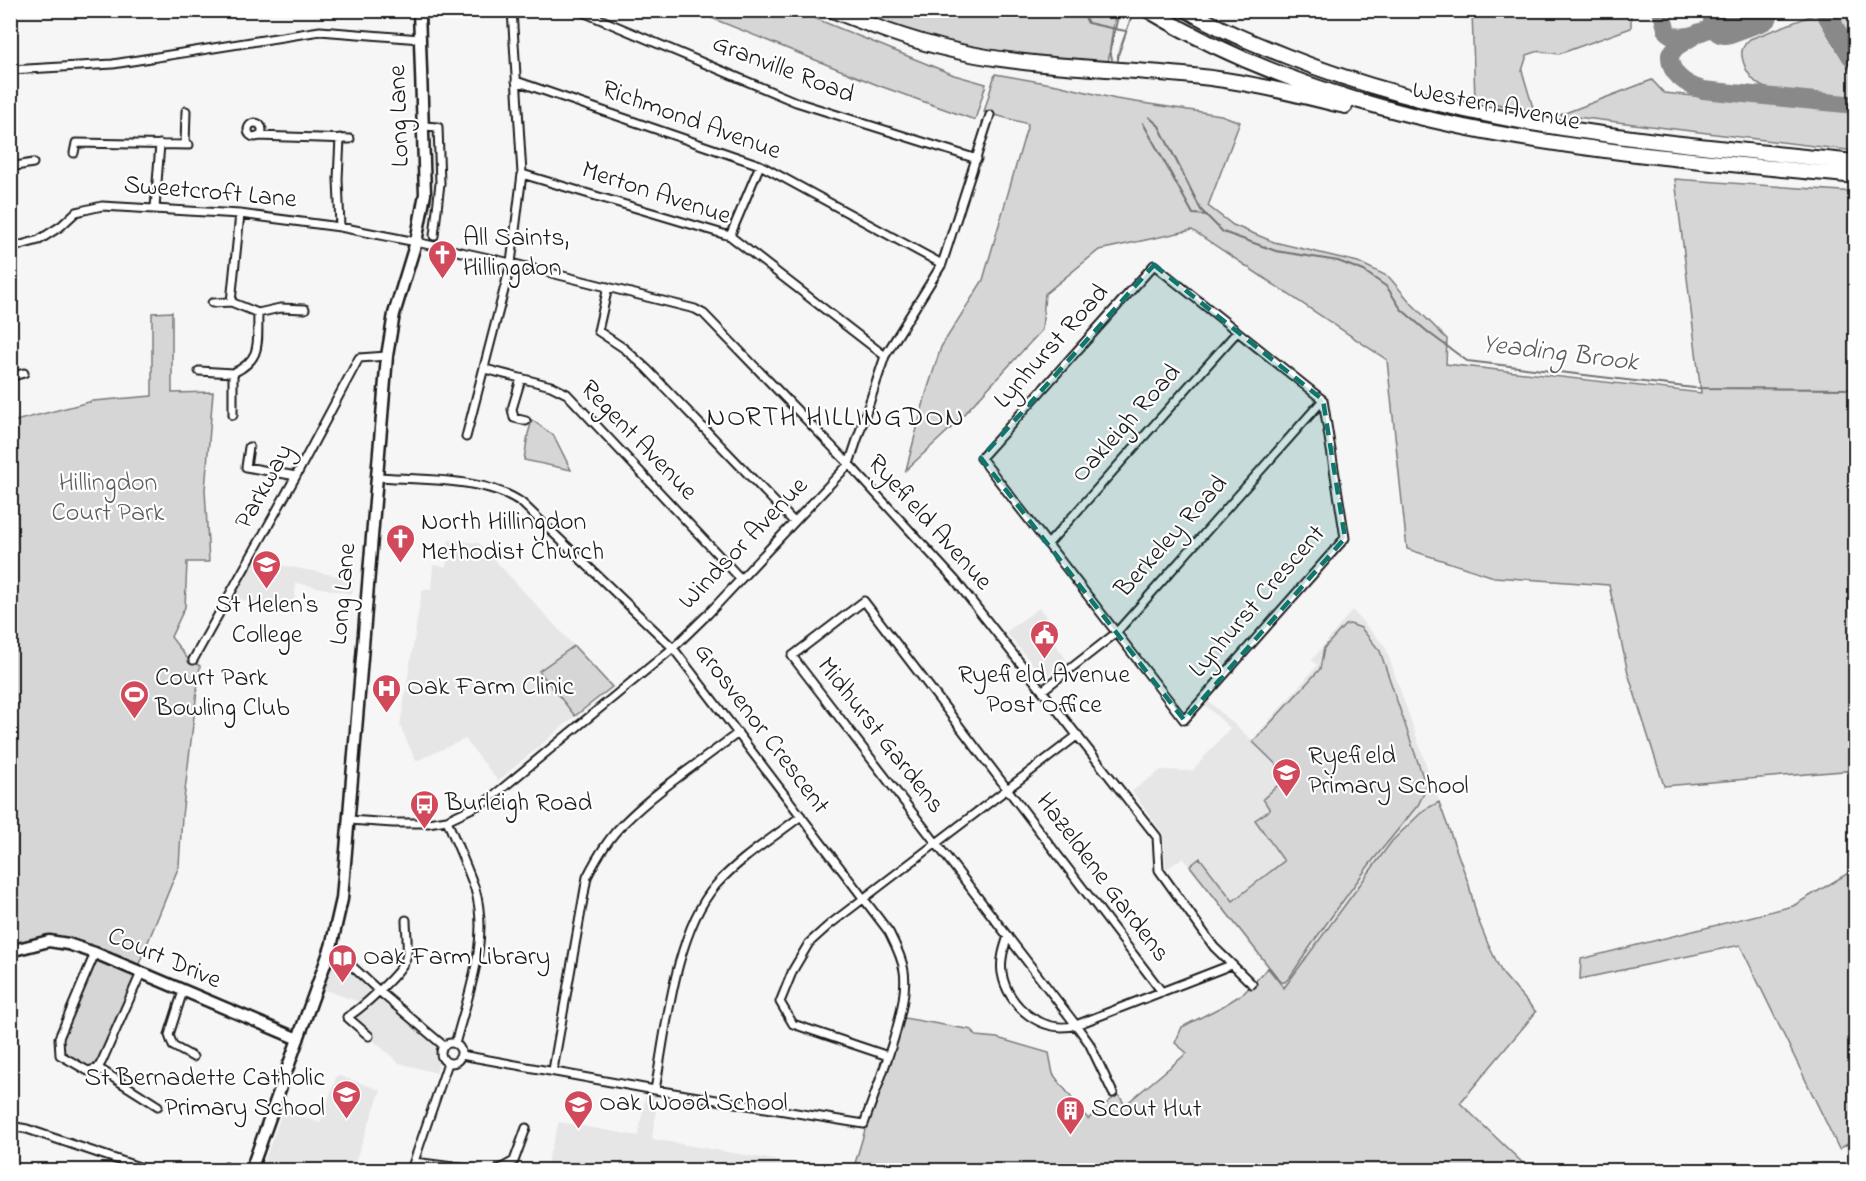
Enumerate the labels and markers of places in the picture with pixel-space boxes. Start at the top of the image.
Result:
place label: All Saints, Hillingdon [463,220,569,288]
church icon: All Saints, Hillingdon [426,238,458,280]
place label: North Hillingdon Methodist Church [421,504,604,572]
church icon: North Hillingdon Methodist Church [384,522,416,564]
school or university icon: St Helen's College [251,548,283,590]
place label: St Helen's College [215,587,319,655]
public building icon: Ryefield Avenue Post Office [1028,618,1060,660]
place label: Ryefield Avenue Post Office [958,657,1130,725]
place label: Court Park Bowling Club [154,660,290,728]
place label: Oak Farm Clinic [407,669,574,707]
hospital icon: Oak Farm Clinic [370,672,402,714]
sports icon: Court Park Bowling Club [118,678,150,720]
place label: Ryefield Primary School [1308,738,1469,806]
school or university icon: Ryefield Primary School [1271,756,1303,798]
place label: Burleigh Road [444,785,592,823]
bus stop icon: Burleigh Road [408,788,440,830]
place label: Oak Farm Library [363,939,550,977]
library icon: Oak Farm Library [326,942,358,984]
place label: St Bernadette Catholic Primary School [84,1060,325,1128]
school or university icon: St Bernadette Catholic Primary School [330,1078,362,1120]
place label: Oak Wood School [599,1085,788,1123]
school or university icon: Oak Wood School [562,1088,594,1130]
place label: Scout Hut [1091,1091,1202,1129]
building icon: Scout Hut [1054,1094,1086,1136]

